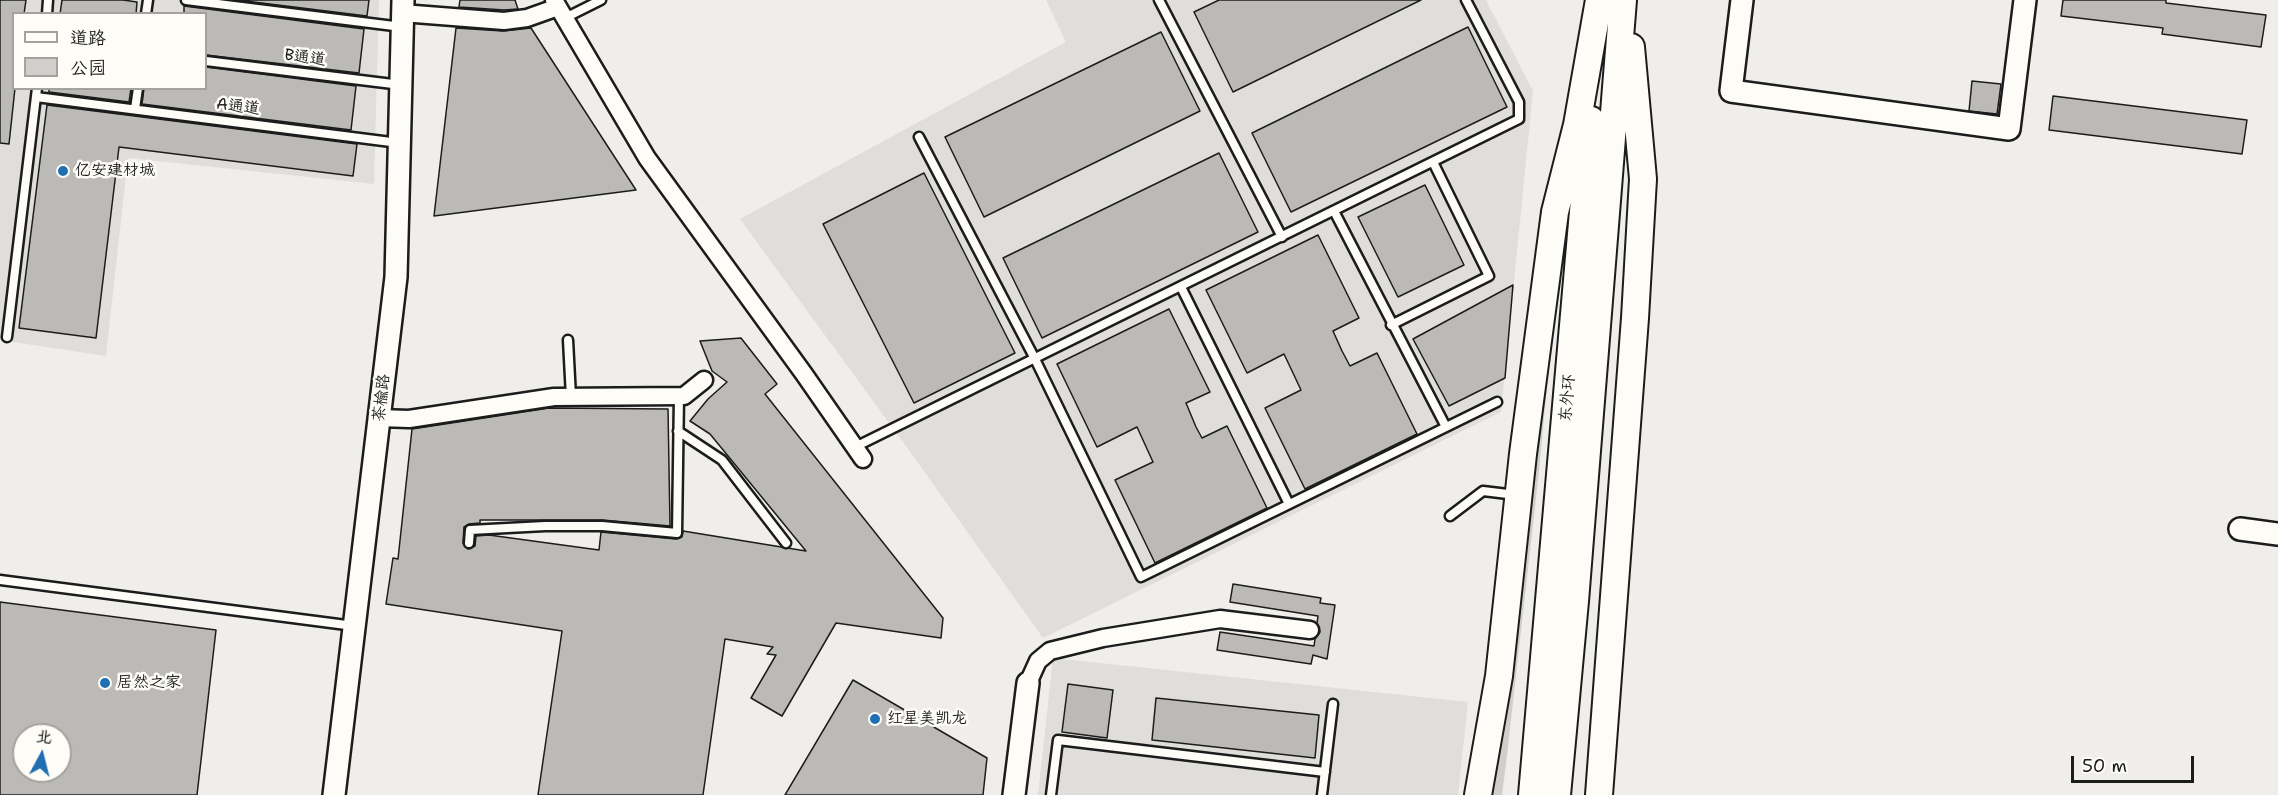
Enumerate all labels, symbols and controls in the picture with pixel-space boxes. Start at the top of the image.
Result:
legend [12,12,207,90]
text: 道路 [70,26,106,50]
street label: B通道 [283,46,327,70]
text: 公园 [70,56,106,80]
street label: A通道 [215,95,261,119]
place label: 亿安建材城 [75,161,155,181]
marker: 亿安建材城 [56,164,70,178]
street label: 茶榆路 [370,373,394,423]
street label: 东外环 [1556,373,1580,423]
place label: 居然之家 [117,673,181,693]
marker: 居然之家 [98,676,112,690]
place label: 红星美凯龙 [887,709,967,729]
marker: 红星美凯龙 [868,712,882,726]
north arrow [12,723,72,783]
text: 北 [35,725,53,748]
scale bar [2074,744,2197,782]
text: 50 m [2082,754,2127,778]

